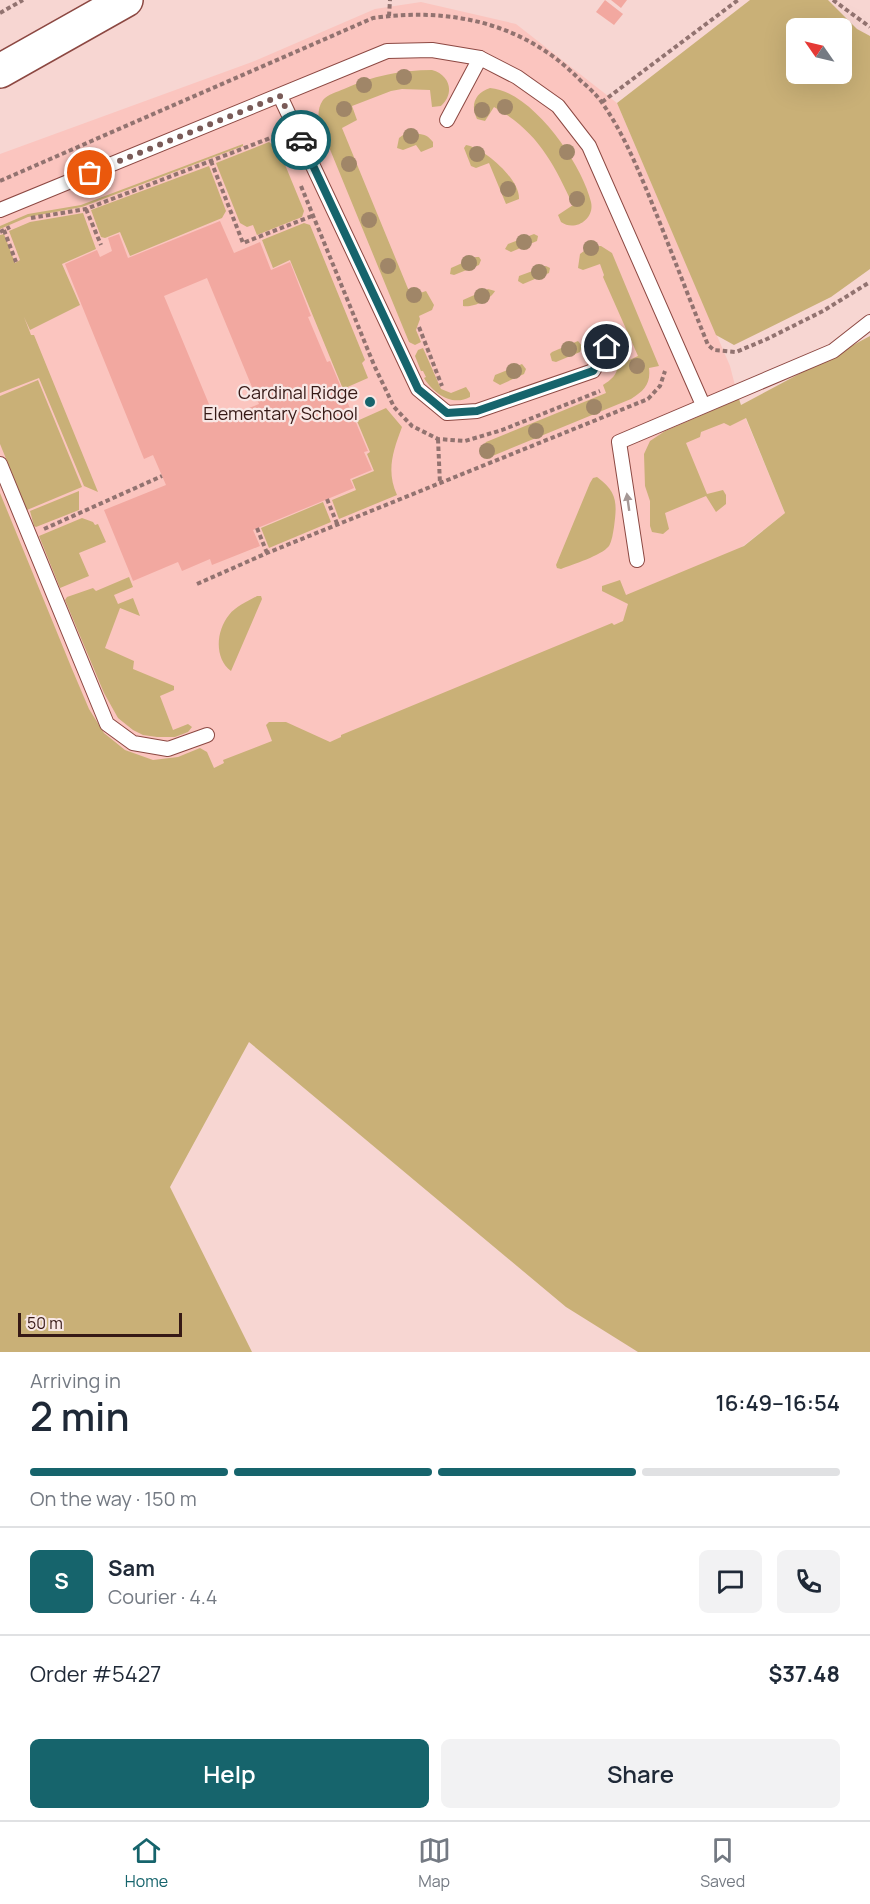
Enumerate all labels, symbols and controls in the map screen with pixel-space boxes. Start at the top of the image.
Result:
north arrow [786,18,852,84]
map controls [786,18,852,84]
courier [271,110,331,170]
icon: car [285,124,318,157]
pin [64,147,115,198]
icon: bag [73,156,106,189]
pin [581,321,632,372]
icon: home [590,330,623,363]
place label: Cardinal Ridge Elementary School [203,380,358,425]
marker: Cardinal Ridge Elementary School [363,395,377,409]
one-way arrow [624,492,633,511]
scale bar [18,1310,182,1338]
text: 50 m [27,1312,63,1334]
text: Arriving in [30,1367,121,1394]
text: 16:49–16:54 [715,1388,840,1418]
text: 2 min [30,1389,129,1443]
text: On the way · 150 m [30,1485,197,1512]
button: chat [699,1550,762,1613]
button: phone [777,1550,840,1613]
text: Sam [108,1553,155,1583]
text: S [54,1566,69,1596]
text: Courier · 4.4 [108,1583,218,1610]
text: Order #5427 [30,1659,161,1689]
text: $37.48 [768,1659,840,1689]
button: Help [30,1739,429,1808]
button: Share [441,1739,840,1808]
tab: Home [125,1834,168,1892]
tab: Map [418,1834,451,1892]
tab: Saved [700,1834,745,1892]

